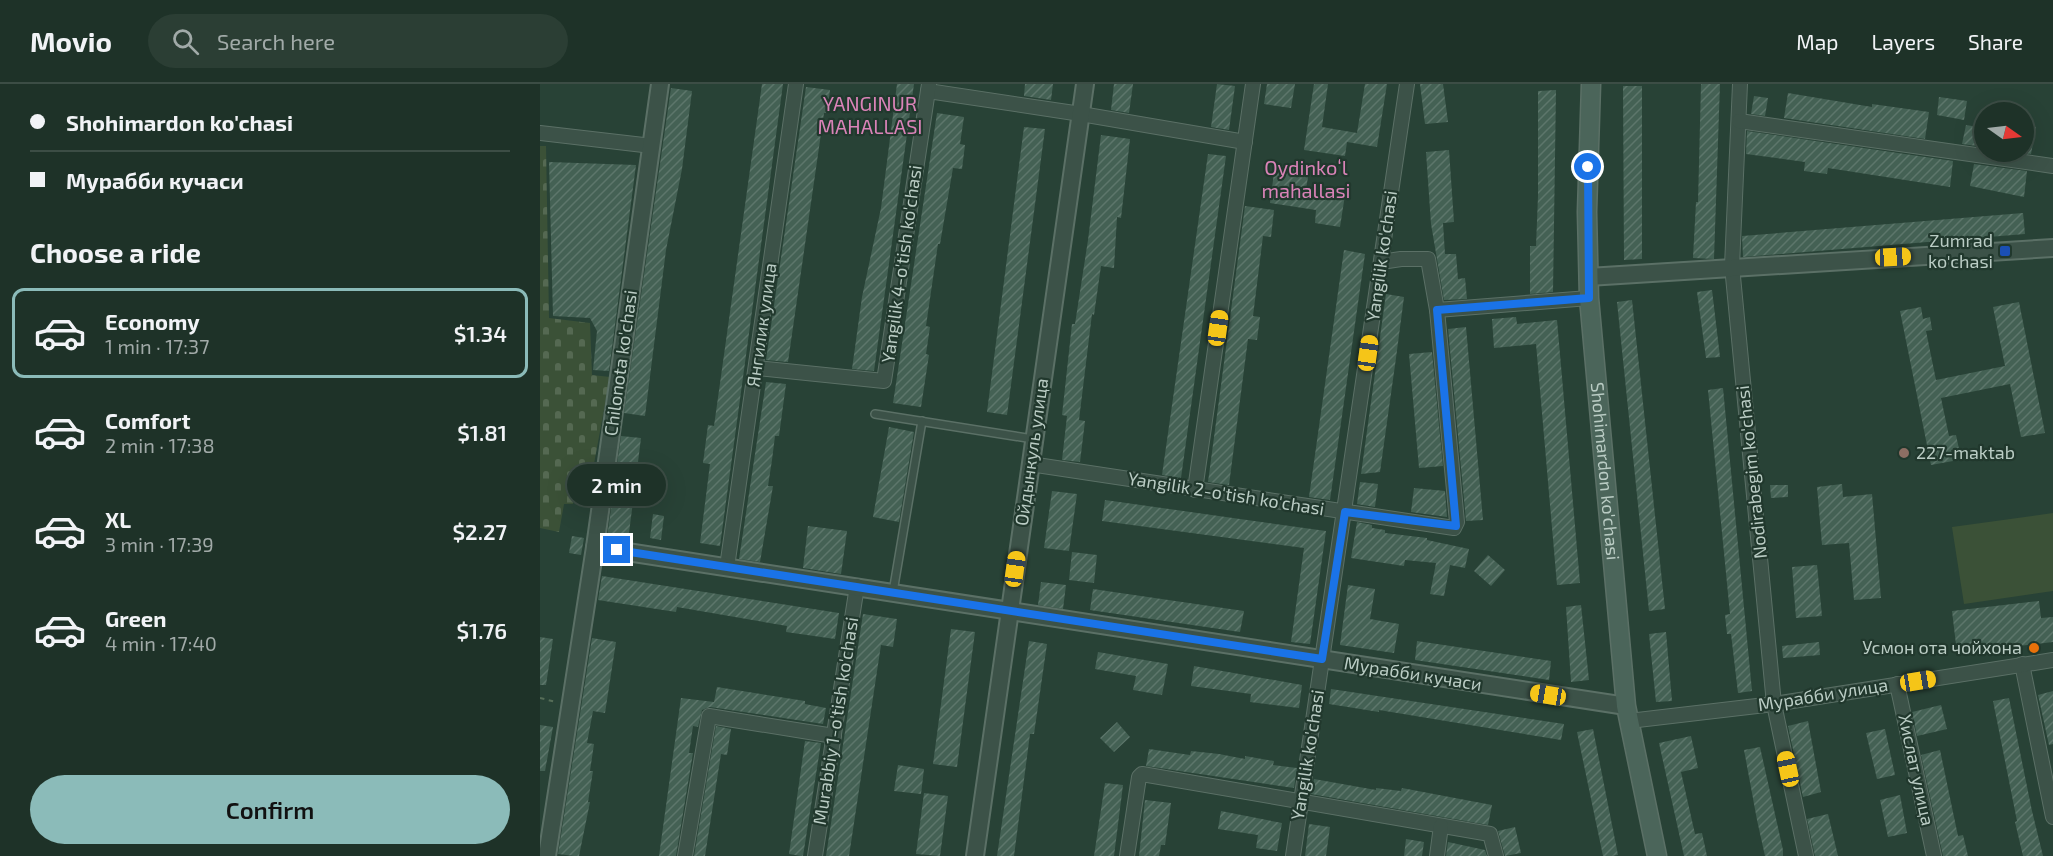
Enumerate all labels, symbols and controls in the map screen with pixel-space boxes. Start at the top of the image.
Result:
search box [148,14,568,68]
text: Movio [30,24,112,58]
icon: search [169,25,202,58]
text: Search here [217,28,335,54]
text: Map [1796,29,1838,54]
text: Layers [1871,29,1935,54]
text: Share [1968,29,2023,54]
district label: YANGINUR MAHALLASI [817,91,923,138]
north arrow [1974,102,2034,162]
map controls [1974,102,2034,162]
text: Shohimardon ko'chasi [66,109,293,135]
route start [1574,153,1601,180]
district label: Oydinkoʻl mahallasi [1261,155,1351,202]
street label: Yangilik 4-o'tish ko'chasi [876,163,926,364]
text: Мурабби кучаси [66,167,244,193]
street label: Yangilik ko'chasi [1361,189,1401,323]
place label: Zumrad ko'chasi [1928,229,1993,272]
text: Choose a ride [30,236,201,268]
marker: Zumrad ko'chasi [1998,244,2012,258]
car [1875,247,1911,267]
street label: Янгилик улица [741,261,781,388]
street label: Chilonota ko'chasi [599,288,641,437]
icon: car [33,306,87,360]
text: Economy [105,308,200,334]
car [1207,309,1229,347]
text: $1.34 [454,320,507,346]
text: 1 min · 17:37 [105,334,209,358]
car [1357,334,1379,372]
street label: Ойдынкуль улица [1010,377,1052,527]
street label: Shohimardon ko'chasi [1587,381,1625,561]
street label: Nodirabegim ko'chasi [1731,384,1771,560]
icon: car [33,405,87,459]
text: Comfort [105,407,190,433]
text: $1.81 [457,419,507,445]
text: 2 min · 17:38 [105,433,215,457]
place label: 227-maktab [1916,441,2015,463]
marker: 227-maktab [1897,446,1911,460]
callout: 2 min [568,463,667,505]
street label: Yangilik 2-o'tish ko'chasi [1126,467,1326,519]
text: 2 min [591,473,642,497]
icon: car [33,504,87,558]
text: XL [105,506,131,532]
text: $2.27 [452,518,507,544]
text: 3 min · 17:39 [105,532,214,556]
route end [603,536,630,563]
car [1004,550,1026,588]
icon: car [33,603,87,657]
text: Green [105,605,167,631]
street label: Murabbiy 1-o'tish ko'chasi [808,615,862,826]
text: $1.76 [456,617,507,643]
text: 4 min · 17:40 [105,631,217,655]
place label: Усмон ота чойхона [1862,636,2022,658]
marker: Усмон ота чойхона [2027,641,2041,655]
street label: Мурабби кучаси [1343,651,1484,695]
car [1899,669,1937,693]
street label: Мурабби улица [1756,673,1889,715]
car [1529,683,1567,707]
street label: Yangilik ko'chasi [1286,688,1328,822]
street label: Хислат улица [1894,712,1940,828]
car [1775,750,1801,788]
button: Confirm [30,775,510,844]

